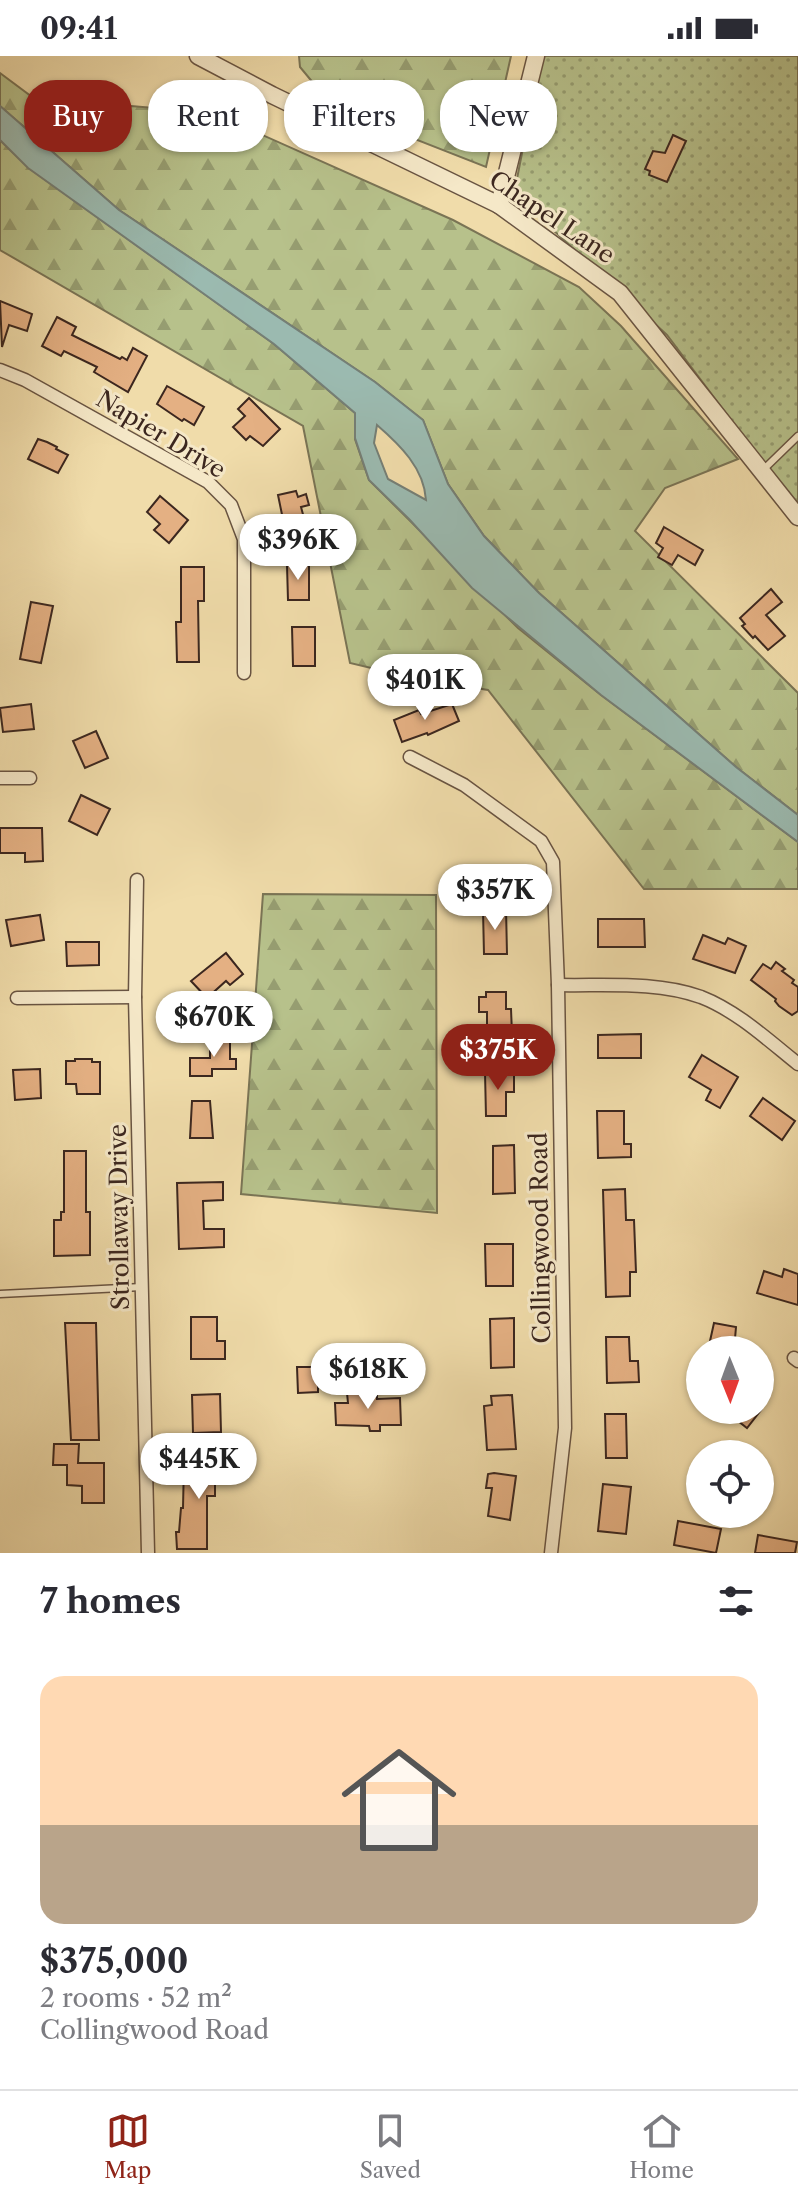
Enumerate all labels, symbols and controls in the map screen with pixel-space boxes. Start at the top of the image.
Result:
text: 09:41 [40,10,117,47]
chip: Buy [24,80,132,152]
chip: Rent [148,80,268,152]
chip: Filters [284,80,424,152]
chip: New [440,80,557,152]
street label: Chapel Lane [484,164,620,270]
street label: Napier Drive [91,384,231,484]
pin: $396K [242,514,354,582]
text: $396K [257,524,339,556]
pin: $401K [369,654,481,722]
text: $401K [386,664,464,696]
pin: $357K [439,864,551,932]
text: $357K [456,874,534,906]
pin: $670K [158,991,270,1059]
text: $670K [174,1001,254,1033]
pin: $375K [442,1024,554,1092]
text: $375K [459,1034,537,1066]
street label: Strollaway Drive [103,1124,135,1310]
street label: Collingwood Road [524,1132,556,1344]
north arrow [686,1336,774,1424]
map controls [686,1336,774,1528]
pin: $618K [312,1343,424,1411]
text: $618K [329,1353,407,1385]
pin: $445K [143,1433,255,1501]
button: locate [686,1440,774,1528]
text: $445K [159,1443,239,1475]
icon: filters [714,1579,758,1623]
text: 7 homes [40,1580,181,1622]
icon: home [327,1728,471,1872]
text: $375,000 [40,1940,188,1982]
text: 2 rooms · 52 m² [40,1982,232,2014]
text: Collingwood Road [40,2014,269,2046]
tab: Map [104,2109,151,2184]
tab: Saved [360,2109,421,2184]
tab: Home [629,2109,694,2184]

